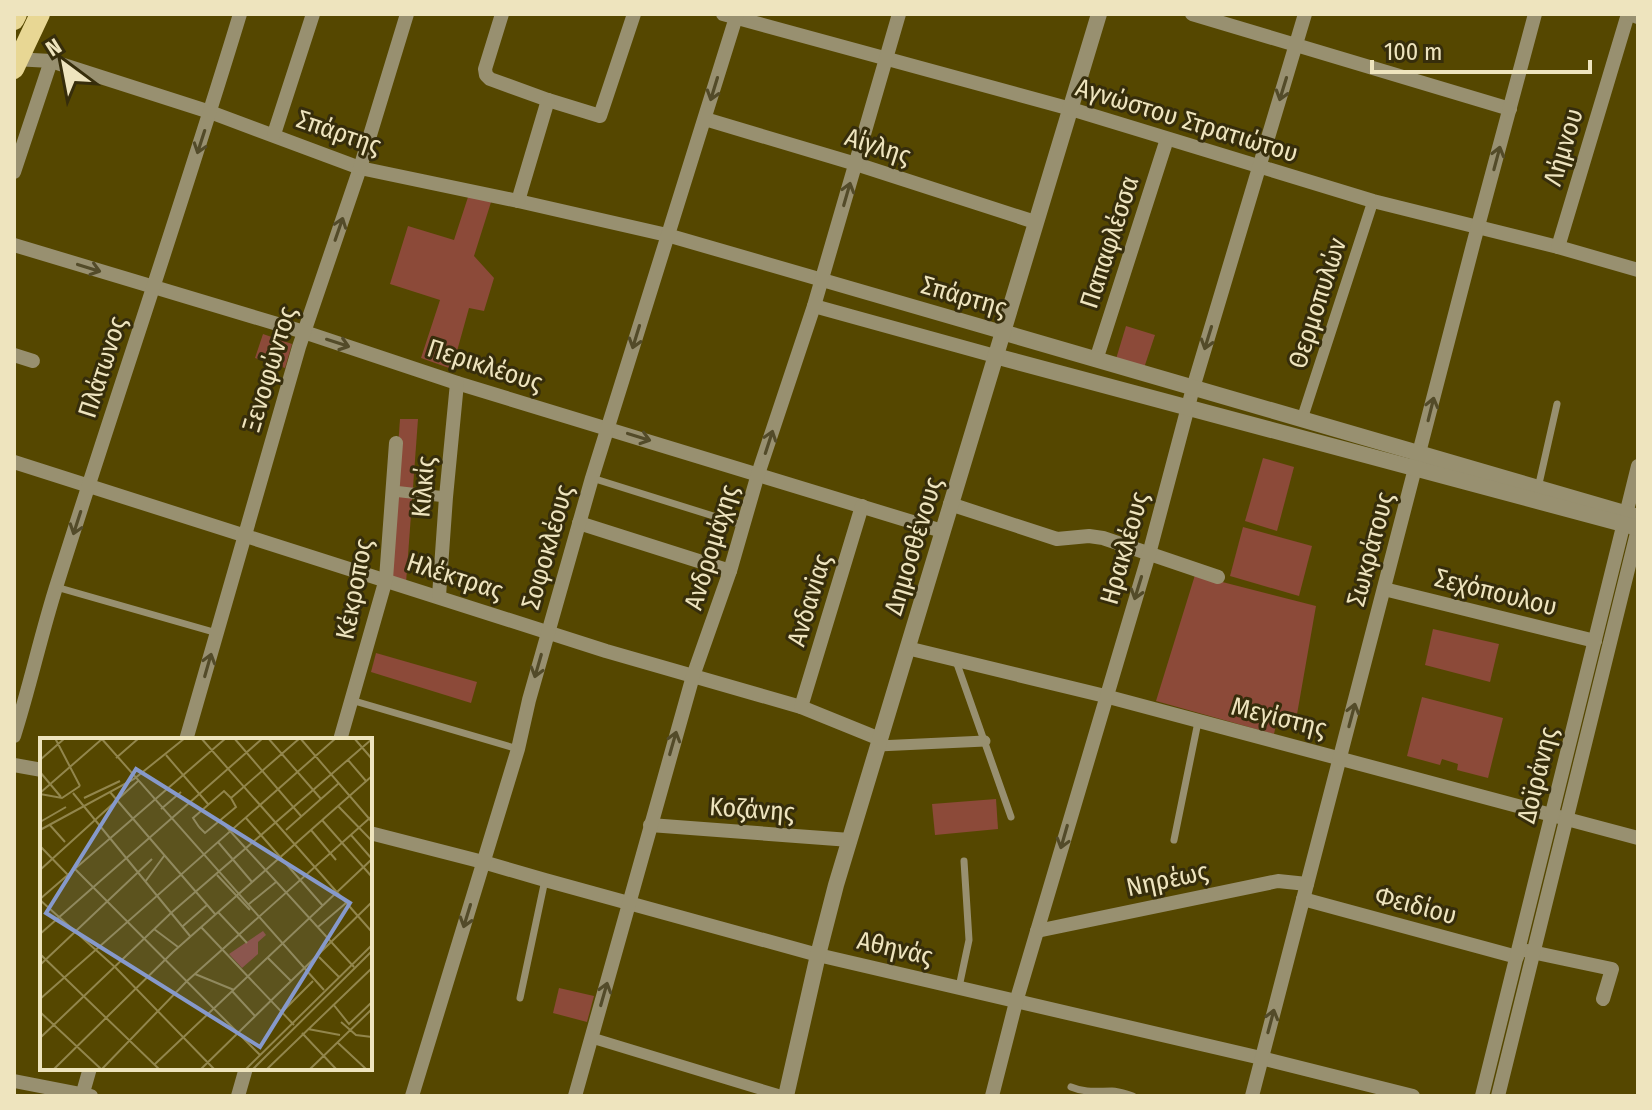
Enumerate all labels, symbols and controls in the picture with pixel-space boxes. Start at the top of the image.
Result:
north arrow [24,24,104,104]
scale bar [1372,24,1590,74]
text: N [41,33,66,62]
text: 100 m [1384,38,1442,66]
street label: Αγνώστου Στρατιώτου [1072,72,1302,169]
one-way arrow [706,75,721,101]
one-way arrow [1275,75,1290,101]
street label: Σπάρτης [293,104,385,161]
street label: Λήμνου [1537,105,1590,190]
street label: Αίγλης [841,121,915,172]
one-way arrow [192,129,207,154]
one-way arrow [1490,145,1505,171]
street label: Παπαφλέσσα [1074,172,1145,312]
one-way arrow [840,182,855,208]
one-way arrow [333,216,348,241]
street label: Θερμοπυλών [1282,233,1353,372]
one-way arrow [75,261,101,276]
street label: Σπάρτης [918,270,1010,323]
street label: Ξενοφώντος [236,303,303,435]
street label: Πλάτωνος [72,313,133,422]
one-way arrow [628,323,643,349]
one-way arrow [1200,324,1215,350]
street label: Περικλέους [423,332,546,399]
one-way arrow [324,336,350,351]
one-way arrow [1425,397,1440,423]
one-way arrow [762,430,777,455]
one-way arrow [626,431,651,445]
street label: Κιλκίς [405,455,442,519]
street label: Δημοσθένους [878,473,949,619]
street label: Σοφοκλέους [515,481,580,613]
street label: Ανδρομάχης [678,481,745,613]
street label: Ηρακλέους [1094,488,1155,608]
street label: Σωκράτους [1340,489,1401,610]
one-way arrow [69,510,84,535]
street label: Κέκροπος [330,536,379,642]
street label: Ηλέκτρας [403,546,507,607]
street label: Ανδανiας [781,550,838,650]
street label: Σεχόπουλου [1432,562,1560,623]
one-way arrow [1130,575,1145,601]
one-way arrow [202,653,216,678]
one-way arrow [530,653,545,679]
street label: Μεγίστης [1228,691,1330,744]
one-way arrow [1345,702,1360,728]
street label: Δοϊράνης [1511,724,1564,826]
one-way arrow [667,731,682,757]
inset map [40,738,372,1070]
street label: Κοζάνης [708,791,796,828]
one-way arrow [1056,824,1071,850]
street label: Νηρέως [1123,856,1211,903]
street label: Φειδίου [1372,880,1460,931]
one-way arrow [459,903,474,929]
street label: Αθηνάς [854,925,936,972]
one-way arrow [598,982,613,1007]
one-way arrow [1265,1008,1280,1034]

